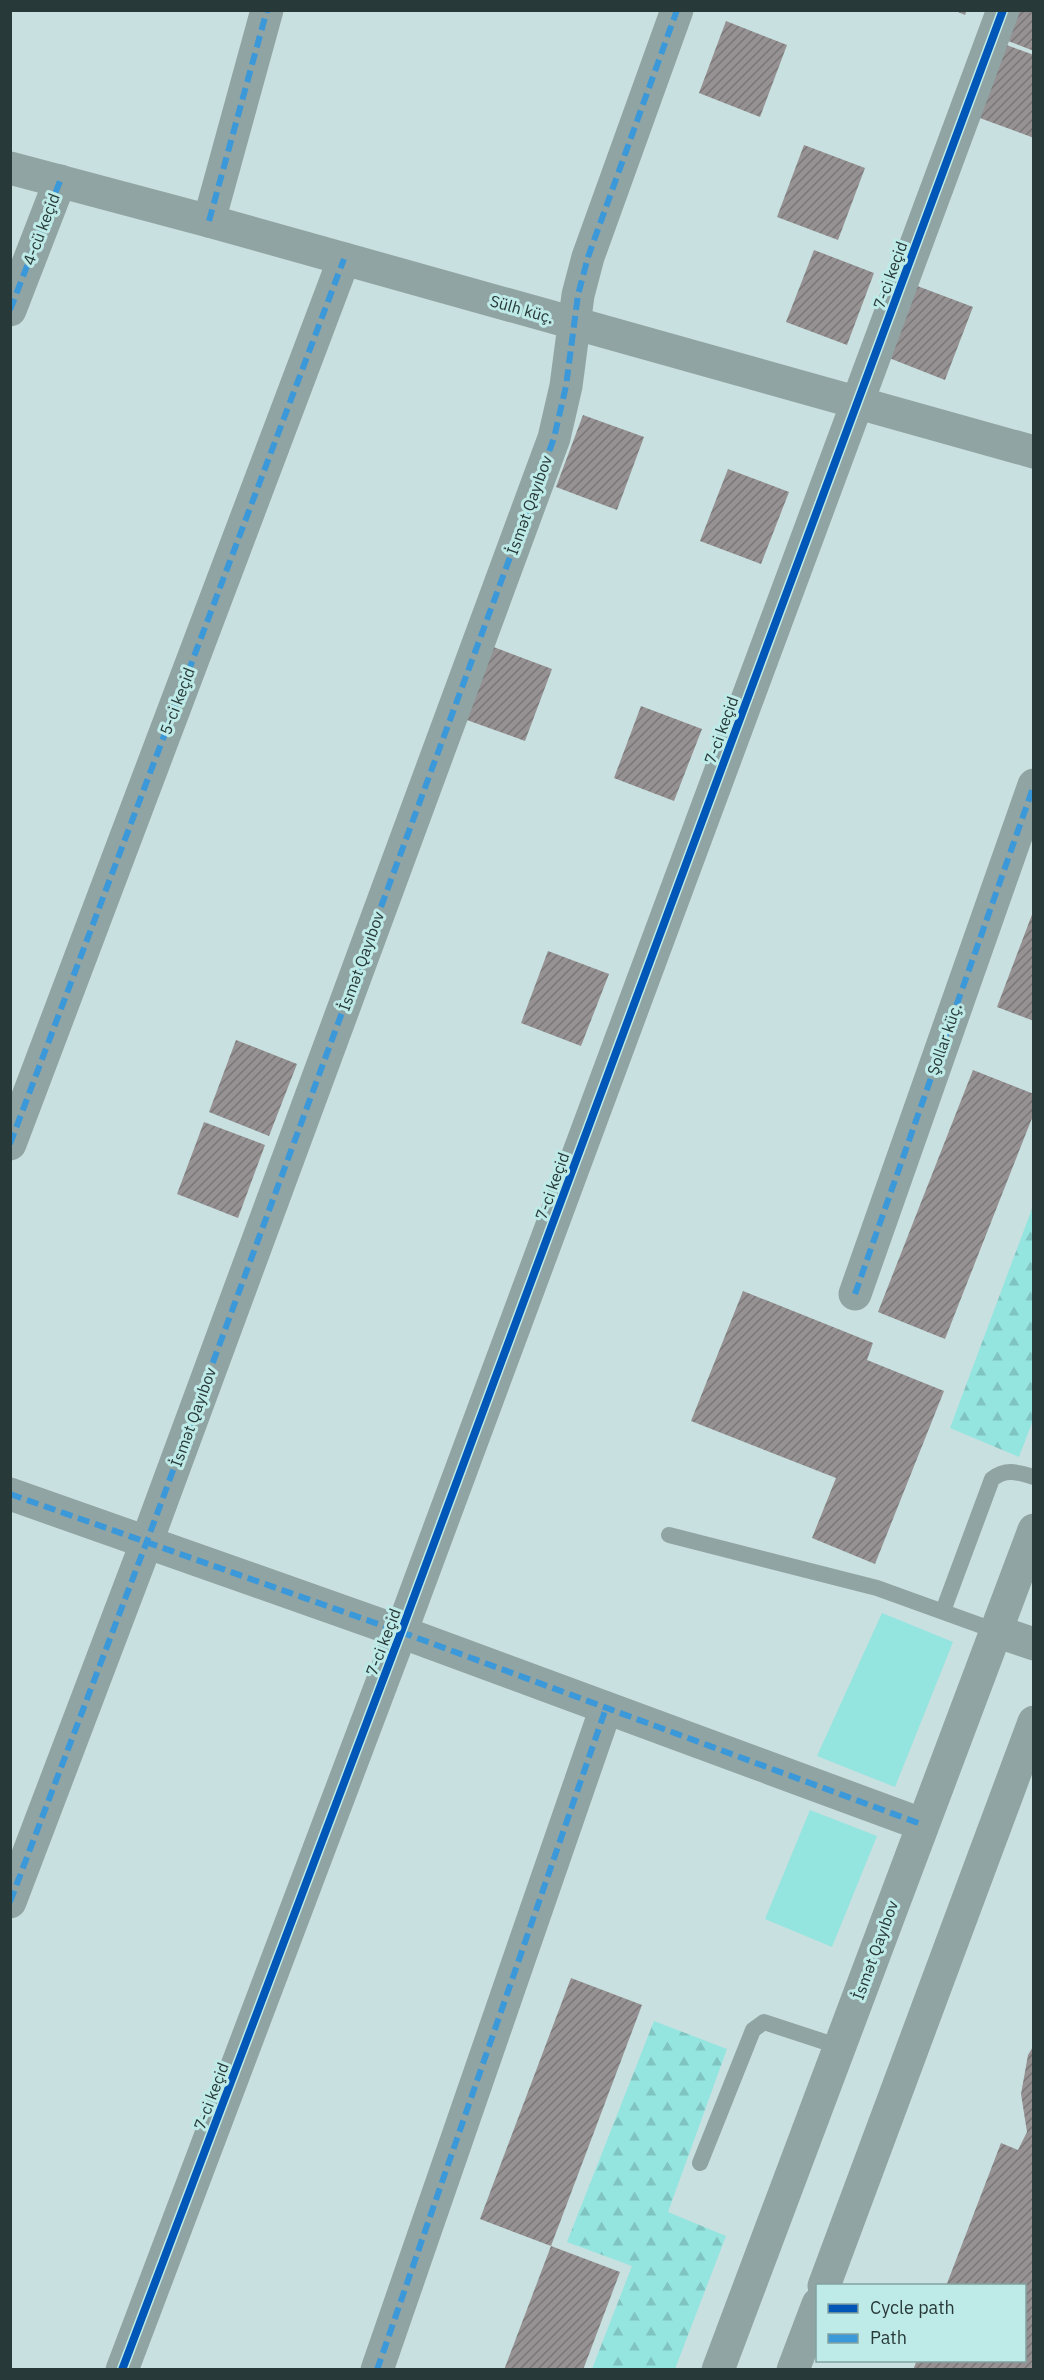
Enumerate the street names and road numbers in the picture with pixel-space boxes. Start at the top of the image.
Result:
street label: 4-cü keçid [18,190,64,268]
street label: 7-ci keçid [869,239,911,311]
street label: Sülh küç. [488,290,556,328]
street label: İsmət Qayıbov [502,453,556,557]
street label: 5-ci keçid [155,665,199,737]
street label: 7-ci keçid [700,694,742,766]
street label: İsmət Qayıbov [334,909,388,1013]
street label: Şollar küç. [922,1000,966,1078]
street label: 7-ci keçid [531,1150,573,1222]
street label: İsmət Qayıbov [166,1365,220,1469]
street label: 7-ci keçid [361,1606,405,1678]
street label: İsmət Qayıbov [848,1898,902,2002]
street label: 7-ci keçid [189,2060,233,2132]

